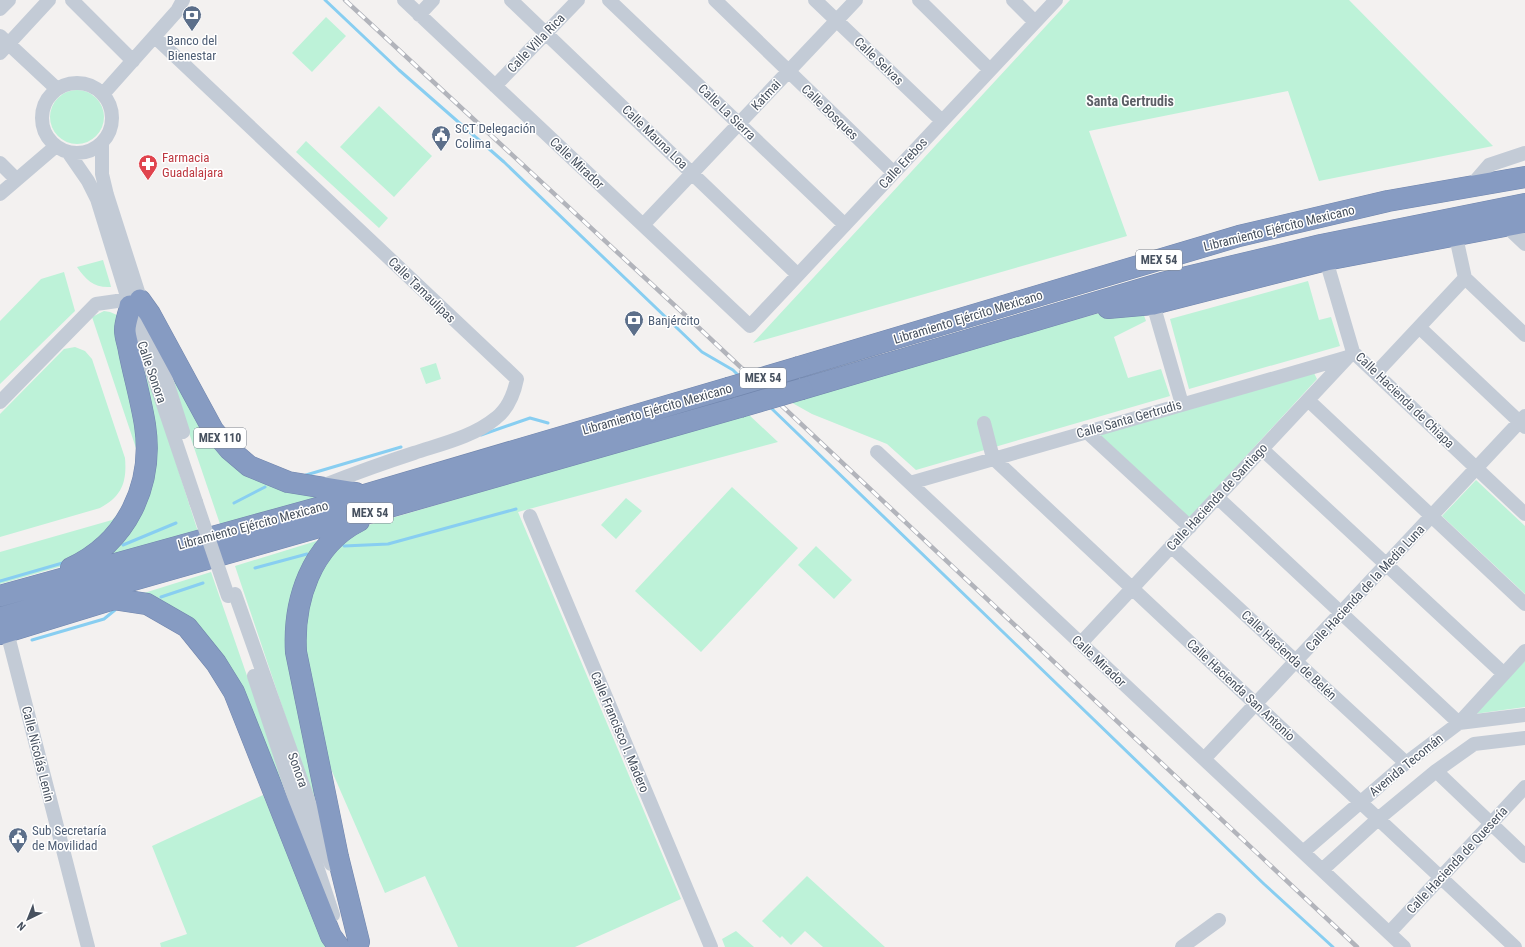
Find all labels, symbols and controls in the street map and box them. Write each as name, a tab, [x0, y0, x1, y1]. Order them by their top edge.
bank icon: Banco del Bienestar	[181, 4, 203, 32]
street label: Calle Villa Rica	[504, 10, 568, 76]
place label: Banco del Bienestar	[167, 33, 217, 63]
street label: Calle Selvas	[851, 34, 907, 88]
street label: Katmai	[748, 77, 784, 113]
street label: Calle La Sierra	[695, 81, 759, 143]
street label: Calle Bosques	[799, 81, 862, 143]
district label: Santa Gertrudis	[1086, 93, 1174, 109]
street label: Calle Mauna Loa	[619, 102, 691, 172]
place label: SCT Delegación Colima	[455, 121, 535, 151]
public building icon: SCT Delegación Colima	[430, 124, 452, 152]
street label: Calle Mirador	[547, 134, 607, 192]
street label: Calle Erebos	[876, 134, 930, 191]
place label: Farmacia Guadalajara	[162, 150, 223, 180]
pharmacy icon: Farmacia Guadalajara	[137, 153, 159, 181]
street label: Libramiento Ejército Mexicano	[1202, 202, 1356, 254]
road number: MEX 54	[1136, 250, 1182, 270]
street label: Calle Tamaulipas	[385, 254, 459, 326]
street label: Libramiento Ejército Mexicano	[892, 287, 1044, 347]
bank icon: Banjército	[623, 309, 645, 337]
place label: Banjército	[648, 313, 700, 328]
street label: Calle Sonora	[134, 339, 170, 405]
street label: Calle Hacienda de Chiapa	[1353, 349, 1457, 451]
road number: MEX 54	[740, 368, 786, 388]
street label: Libramiento Ejército Mexicano	[580, 380, 734, 438]
street label: Calle Santa Gertrudis	[1075, 397, 1183, 441]
road number: MEX 110	[194, 428, 246, 448]
street label: Calle Hacienda de Santiago	[1164, 440, 1270, 554]
street label: Libramiento Ejército Mexicano	[176, 498, 330, 552]
road number: MEX 54	[347, 503, 393, 523]
street label: Calle Hacienda de la Media Luna	[1303, 522, 1427, 654]
street label: Calle Hacienda de Belén	[1239, 607, 1339, 703]
street label: Calle Mirador	[1069, 632, 1129, 690]
street label: Calle Hacienda San Antonio	[1184, 636, 1298, 744]
street label: Calle Francisco I. Madero	[588, 669, 652, 795]
street label: Calle Nicolás Lenin	[19, 705, 57, 803]
street label: Avenida Tecomán	[1366, 731, 1446, 799]
street label: Sonora	[285, 751, 311, 789]
street label: Calle Hacienda de Quesería	[1403, 803, 1511, 917]
place label: Sub Secretaría de Movilidad	[32, 823, 107, 853]
public building icon: Sub Secretaría de Movilidad	[7, 826, 29, 854]
north arrow	[8, 899, 48, 939]
text: N	[14, 919, 28, 933]

